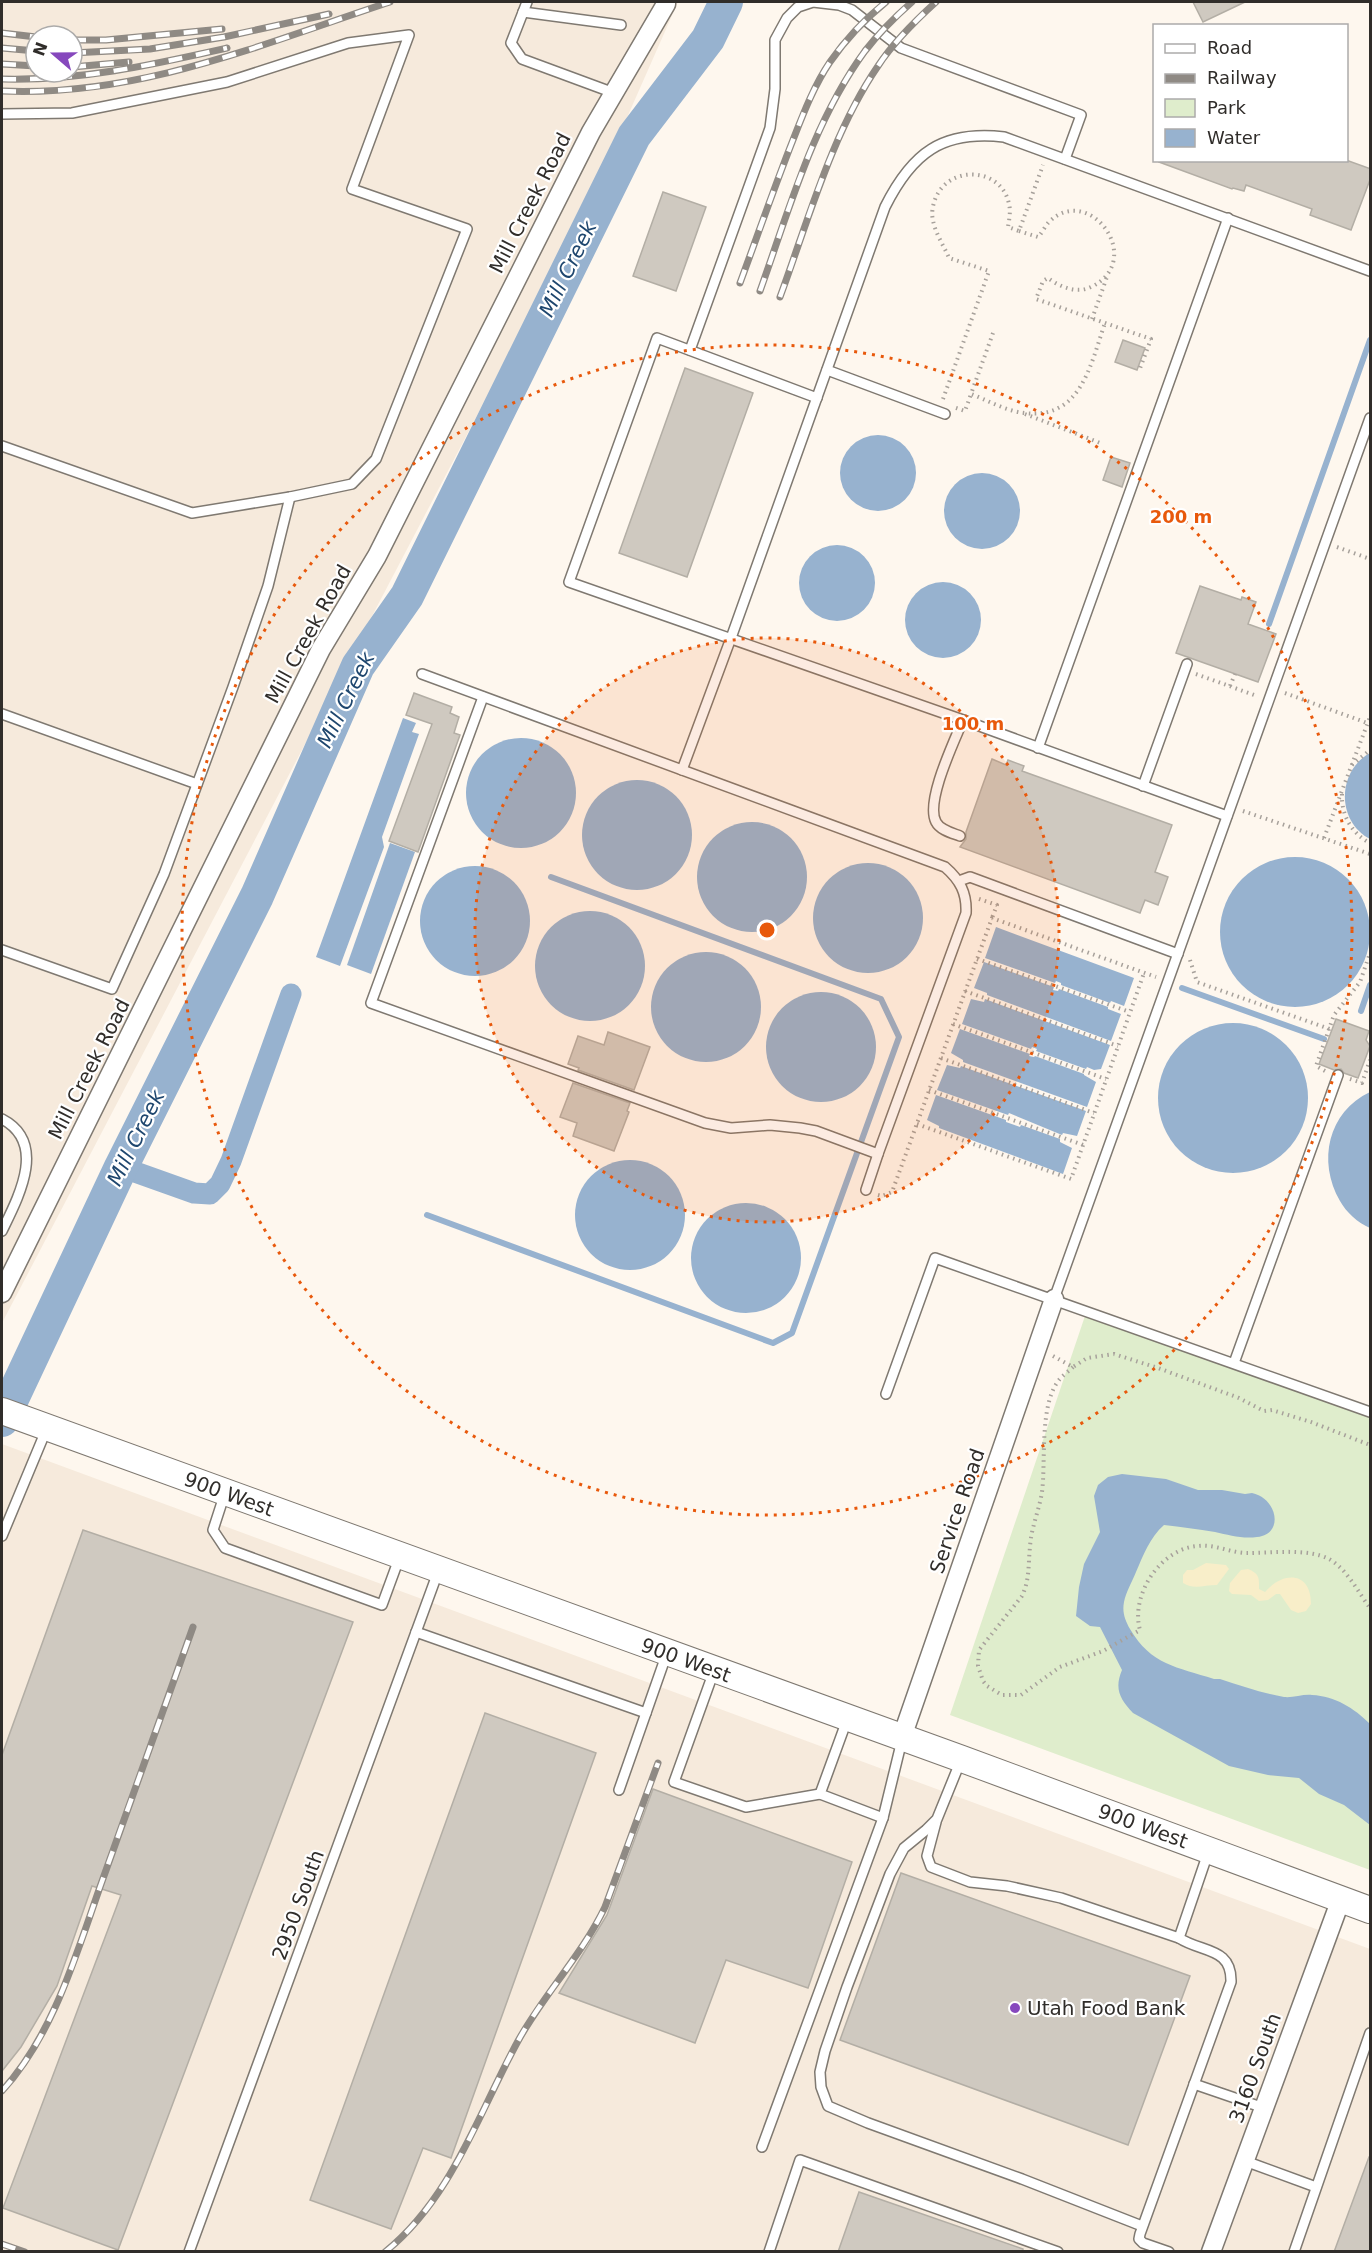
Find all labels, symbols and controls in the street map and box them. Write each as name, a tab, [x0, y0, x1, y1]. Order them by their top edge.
north arrow	[24, 24, 84, 84]
legend	[1153, 24, 1348, 162]
text: Road	[1207, 37, 1252, 58]
text: N	[29, 39, 52, 59]
text: Railway	[1207, 67, 1277, 88]
text: Park	[1207, 97, 1246, 118]
text: Water	[1207, 127, 1261, 148]
street label: Mill Creek Road	[484, 129, 576, 277]
water label: Mill Creek	[534, 217, 602, 321]
text: 200 m	[1150, 506, 1212, 527]
street label: Mill Creek Road	[260, 561, 356, 707]
water label: Mill Creek	[312, 648, 380, 752]
text: 100 m	[942, 713, 1004, 734]
centre of rings	[757, 920, 777, 940]
street label: Mill Creek Road	[43, 995, 135, 1143]
water label: Mill Creek	[102, 1086, 170, 1190]
street label: Service Road	[924, 1445, 990, 1577]
street label: 900 West	[181, 1467, 277, 1521]
street label: 900 West	[638, 1633, 734, 1687]
street label: 900 West	[1095, 1799, 1191, 1853]
street label: 2950 South	[267, 1847, 329, 1963]
place label: Utah Food Bank	[1027, 1996, 1186, 2020]
marker: Utah Food Bank	[1008, 2001, 1022, 2015]
street label: 3160 South	[1224, 2010, 1286, 2126]

